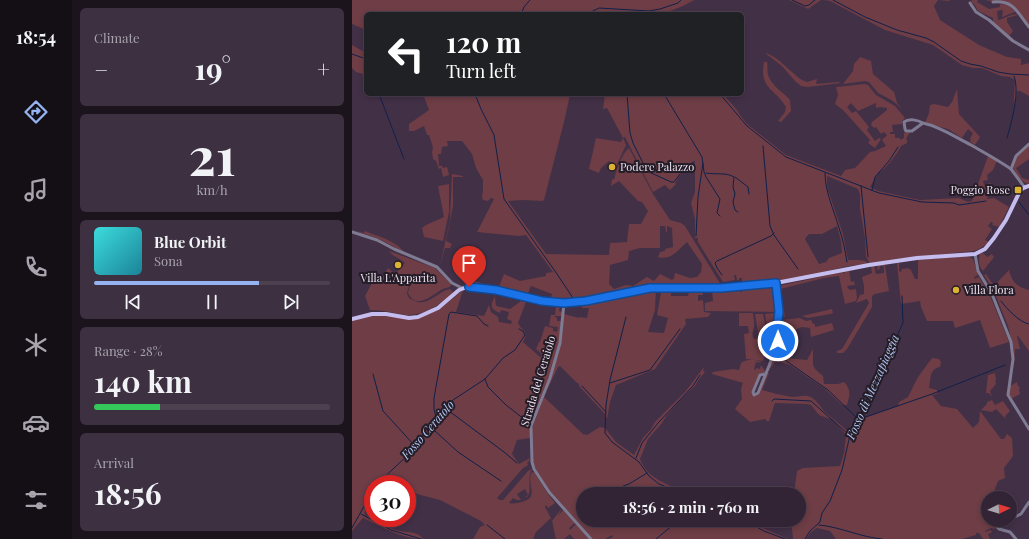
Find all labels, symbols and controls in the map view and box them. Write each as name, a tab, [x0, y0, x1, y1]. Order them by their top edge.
text: 120 m	[446, 23, 521, 60]
text: 18:54	[16, 25, 56, 49]
icon: left	[380, 28, 432, 80]
text: Climate	[94, 29, 140, 46]
text: 19°	[195, 48, 231, 88]
text: −	[94, 54, 108, 84]
text: +	[317, 54, 330, 84]
text: Turn left	[446, 59, 516, 83]
icon: directions	[22, 98, 50, 126]
text: 21	[188, 120, 236, 189]
place label: Podere Palazzo	[620, 159, 694, 174]
marker: Podere Palazzo	[607, 162, 617, 172]
icon: music	[22, 176, 50, 204]
text: km/h	[196, 181, 228, 198]
place label: Poggio Rose	[950, 182, 1010, 197]
marker: Poggio Rose	[1013, 185, 1023, 195]
text: Blue Orbit	[154, 232, 226, 252]
pin	[452, 246, 486, 287]
text: Sona	[154, 252, 182, 269]
icon: arrive	[458, 252, 480, 274]
icon: phone	[22, 253, 50, 281]
marker: Villa L'Apparita	[393, 260, 403, 270]
place label: Villa L'Apparita	[360, 270, 436, 285]
place label: Villa Flora	[963, 282, 1014, 297]
marker: Villa Flora	[951, 285, 961, 295]
icon: previous	[122, 291, 144, 313]
icon: pause	[201, 291, 223, 313]
icon: next	[280, 291, 302, 313]
position arrow	[757, 320, 799, 362]
icon: climate	[22, 331, 50, 359]
water label: Fosso di Mezzapiaggia	[841, 332, 902, 442]
street label: Strada del Ceraiolo	[517, 334, 558, 428]
text: Range · 28%	[94, 342, 162, 359]
text: 140 km	[94, 361, 192, 401]
water label: Fosso Ceraiolo	[397, 396, 457, 463]
icon: car	[22, 409, 50, 437]
text: Arrival	[94, 454, 134, 471]
text: 18:56	[94, 473, 162, 513]
speed limit sign: 30	[364, 475, 416, 527]
icon: filters	[22, 486, 50, 514]
north arrow	[981, 491, 1017, 527]
map controls	[981, 491, 1017, 527]
text: 18:56 · 2 min · 760 m	[623, 497, 759, 517]

